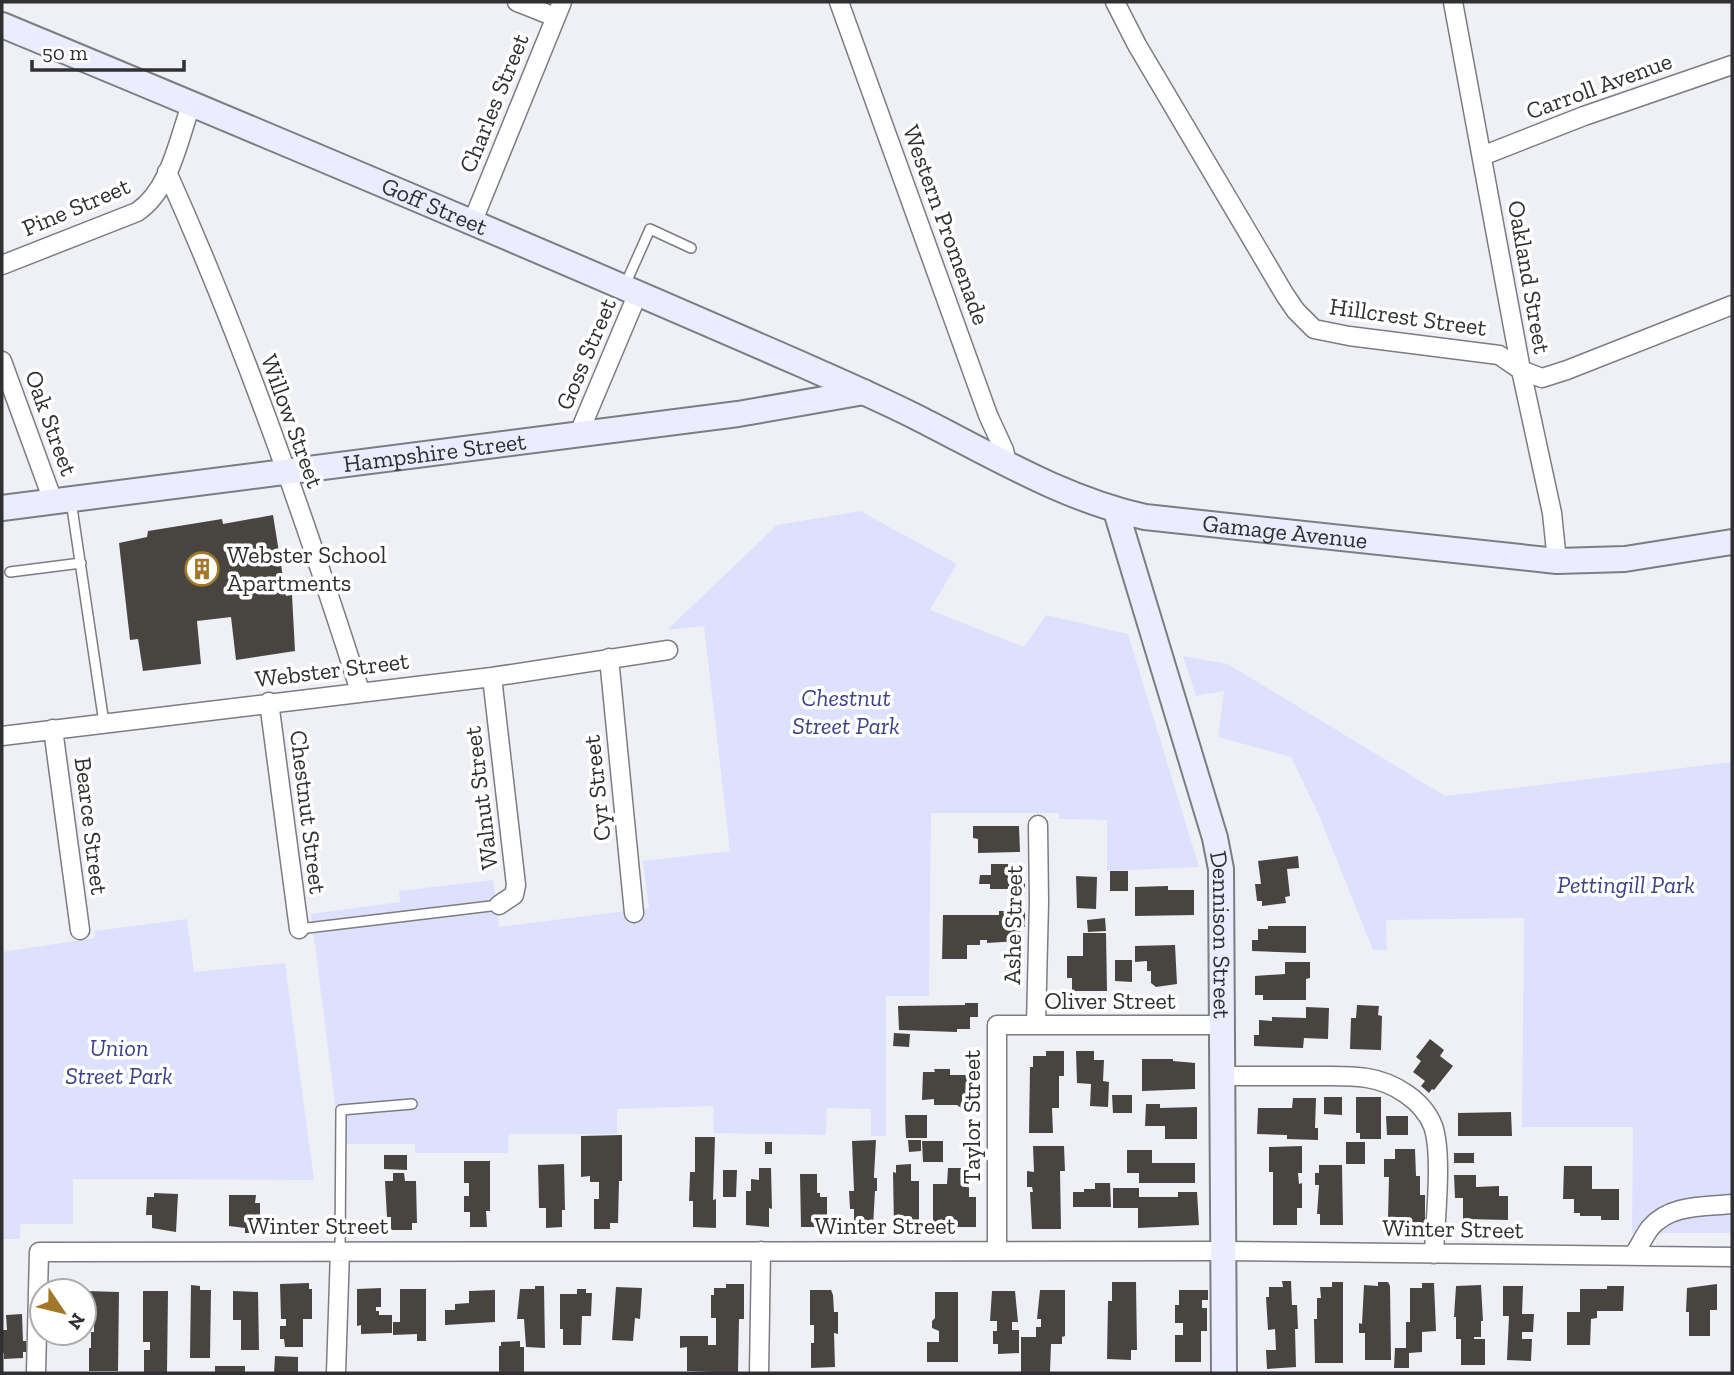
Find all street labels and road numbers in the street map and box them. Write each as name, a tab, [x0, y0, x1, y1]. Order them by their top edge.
street label: Charles Street	[453, 29, 535, 177]
street label: Carroll Avenue	[1522, 46, 1676, 125]
street label: Western Promenade	[897, 121, 996, 329]
street label: Pine Street	[18, 171, 134, 242]
street label: Goff Street	[377, 171, 492, 241]
street label: Oakland Street	[1502, 198, 1557, 356]
street label: Hillcrest Street	[1328, 291, 1488, 342]
street label: Goss Street	[549, 293, 622, 414]
street label: Willow Street	[255, 350, 330, 492]
street label: Oak Street	[19, 366, 84, 480]
street label: Hampshire Street	[341, 426, 528, 478]
street label: Gamage Avenue	[1201, 508, 1369, 555]
street label: Webster Street	[253, 646, 410, 693]
street label: Walnut Street	[457, 725, 504, 871]
street label: Chestnut Street	[284, 729, 333, 895]
street label: Cyr Street	[577, 734, 616, 842]
street label: Bearce Street	[69, 755, 114, 897]
street label: Dennison Street	[1204, 848, 1237, 1019]
street label: Ashe Street	[997, 865, 1028, 985]
street label: Oliver Street	[1044, 986, 1176, 1015]
street label: Taylor Street	[957, 1050, 986, 1184]
street label: Winter Street	[247, 1211, 389, 1240]
street label: Winter Street	[814, 1211, 956, 1240]
street label: Winter Street	[1382, 1213, 1524, 1244]

